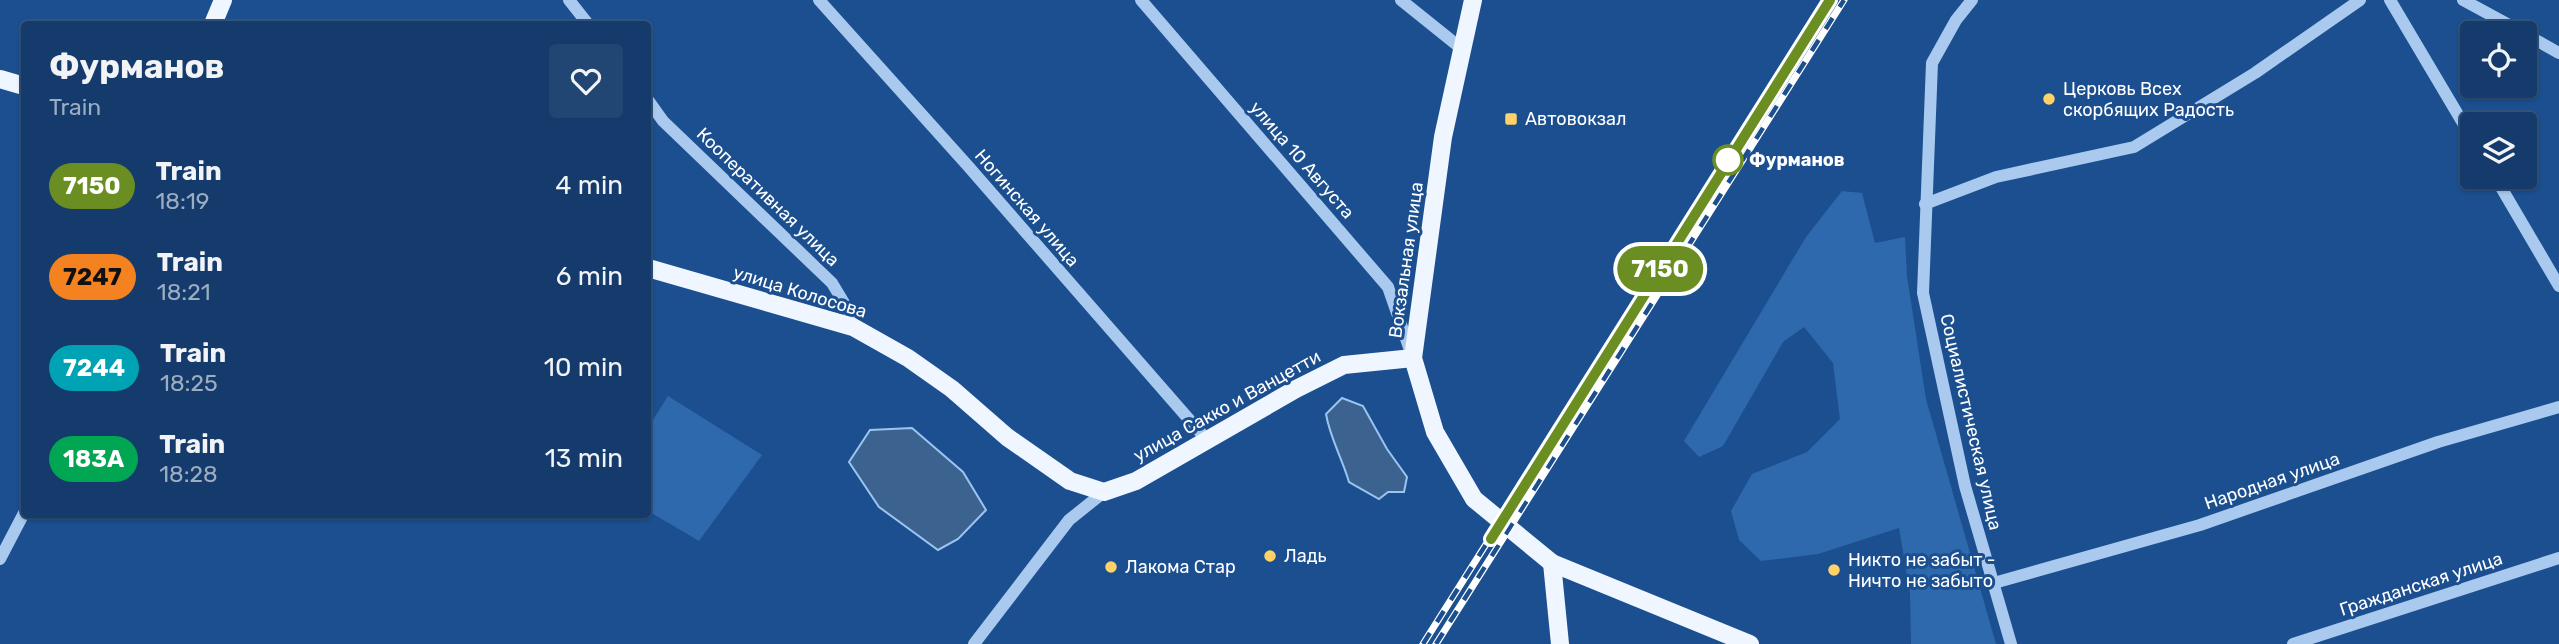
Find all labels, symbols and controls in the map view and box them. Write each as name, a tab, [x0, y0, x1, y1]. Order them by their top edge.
map controls	[2460, 21, 2537, 189]
button: locate	[2460, 21, 2537, 98]
button: heart	[549, 44, 623, 118]
text: Фурманов	[49, 47, 225, 86]
place label: Церковь Всех скорбящих Радость	[2063, 78, 2234, 121]
marker: Церковь Всех скорбящих Радость	[2041, 91, 2057, 107]
text: Train	[49, 93, 101, 121]
street label: улица 10 Августа	[1245, 97, 1359, 223]
place label: Автовокзал	[1525, 108, 1626, 130]
marker: Автовокзал	[1503, 111, 1519, 127]
button: layers	[2460, 112, 2537, 189]
street label: Кооперативная улица	[692, 123, 844, 271]
street label: Ногинская улица	[970, 145, 1084, 271]
marker: Фурманов	[1713, 145, 1743, 175]
place label: Фурманов	[1749, 149, 1845, 171]
text: Train	[156, 156, 222, 187]
text: 4 min	[555, 170, 623, 201]
text: 7150	[63, 172, 121, 200]
street label: Вокзальная улица	[1384, 180, 1428, 340]
text: 18:19	[156, 187, 209, 215]
line badge: 7150	[1611, 246, 1709, 292]
text: Train	[157, 247, 223, 278]
text: 7150	[1631, 255, 1689, 283]
text: 6 min	[556, 261, 623, 292]
street label: улица Колосова	[731, 261, 869, 323]
text: 7247	[63, 263, 122, 291]
text: 18:21	[157, 278, 211, 306]
street label: Социалистическая улица	[1935, 312, 2007, 532]
text: Train	[160, 338, 226, 369]
street label: улица Сакко и Ванцетти	[1130, 345, 1324, 467]
text: 10 min	[544, 352, 623, 383]
text: 7244	[63, 354, 125, 382]
text: 18:25	[160, 369, 218, 397]
text: Train	[159, 429, 225, 460]
text: 13 min	[545, 443, 623, 474]
text: 183А	[63, 445, 124, 473]
street label: Народная улица	[2202, 448, 2342, 514]
text: 18:28	[159, 460, 218, 488]
place label: Ладь	[1284, 545, 1326, 567]
street label: Гражданская улица	[2337, 547, 2505, 621]
marker: Ладь	[1262, 548, 1278, 564]
place label: Никто не забыт - Ничто не забыто	[1848, 549, 1996, 592]
place label: Лакома Стар	[1125, 556, 1236, 578]
marker: Лакома Стар	[1103, 559, 1119, 575]
marker: Никто не забыт - Ничто не забыто	[1826, 562, 1842, 578]

